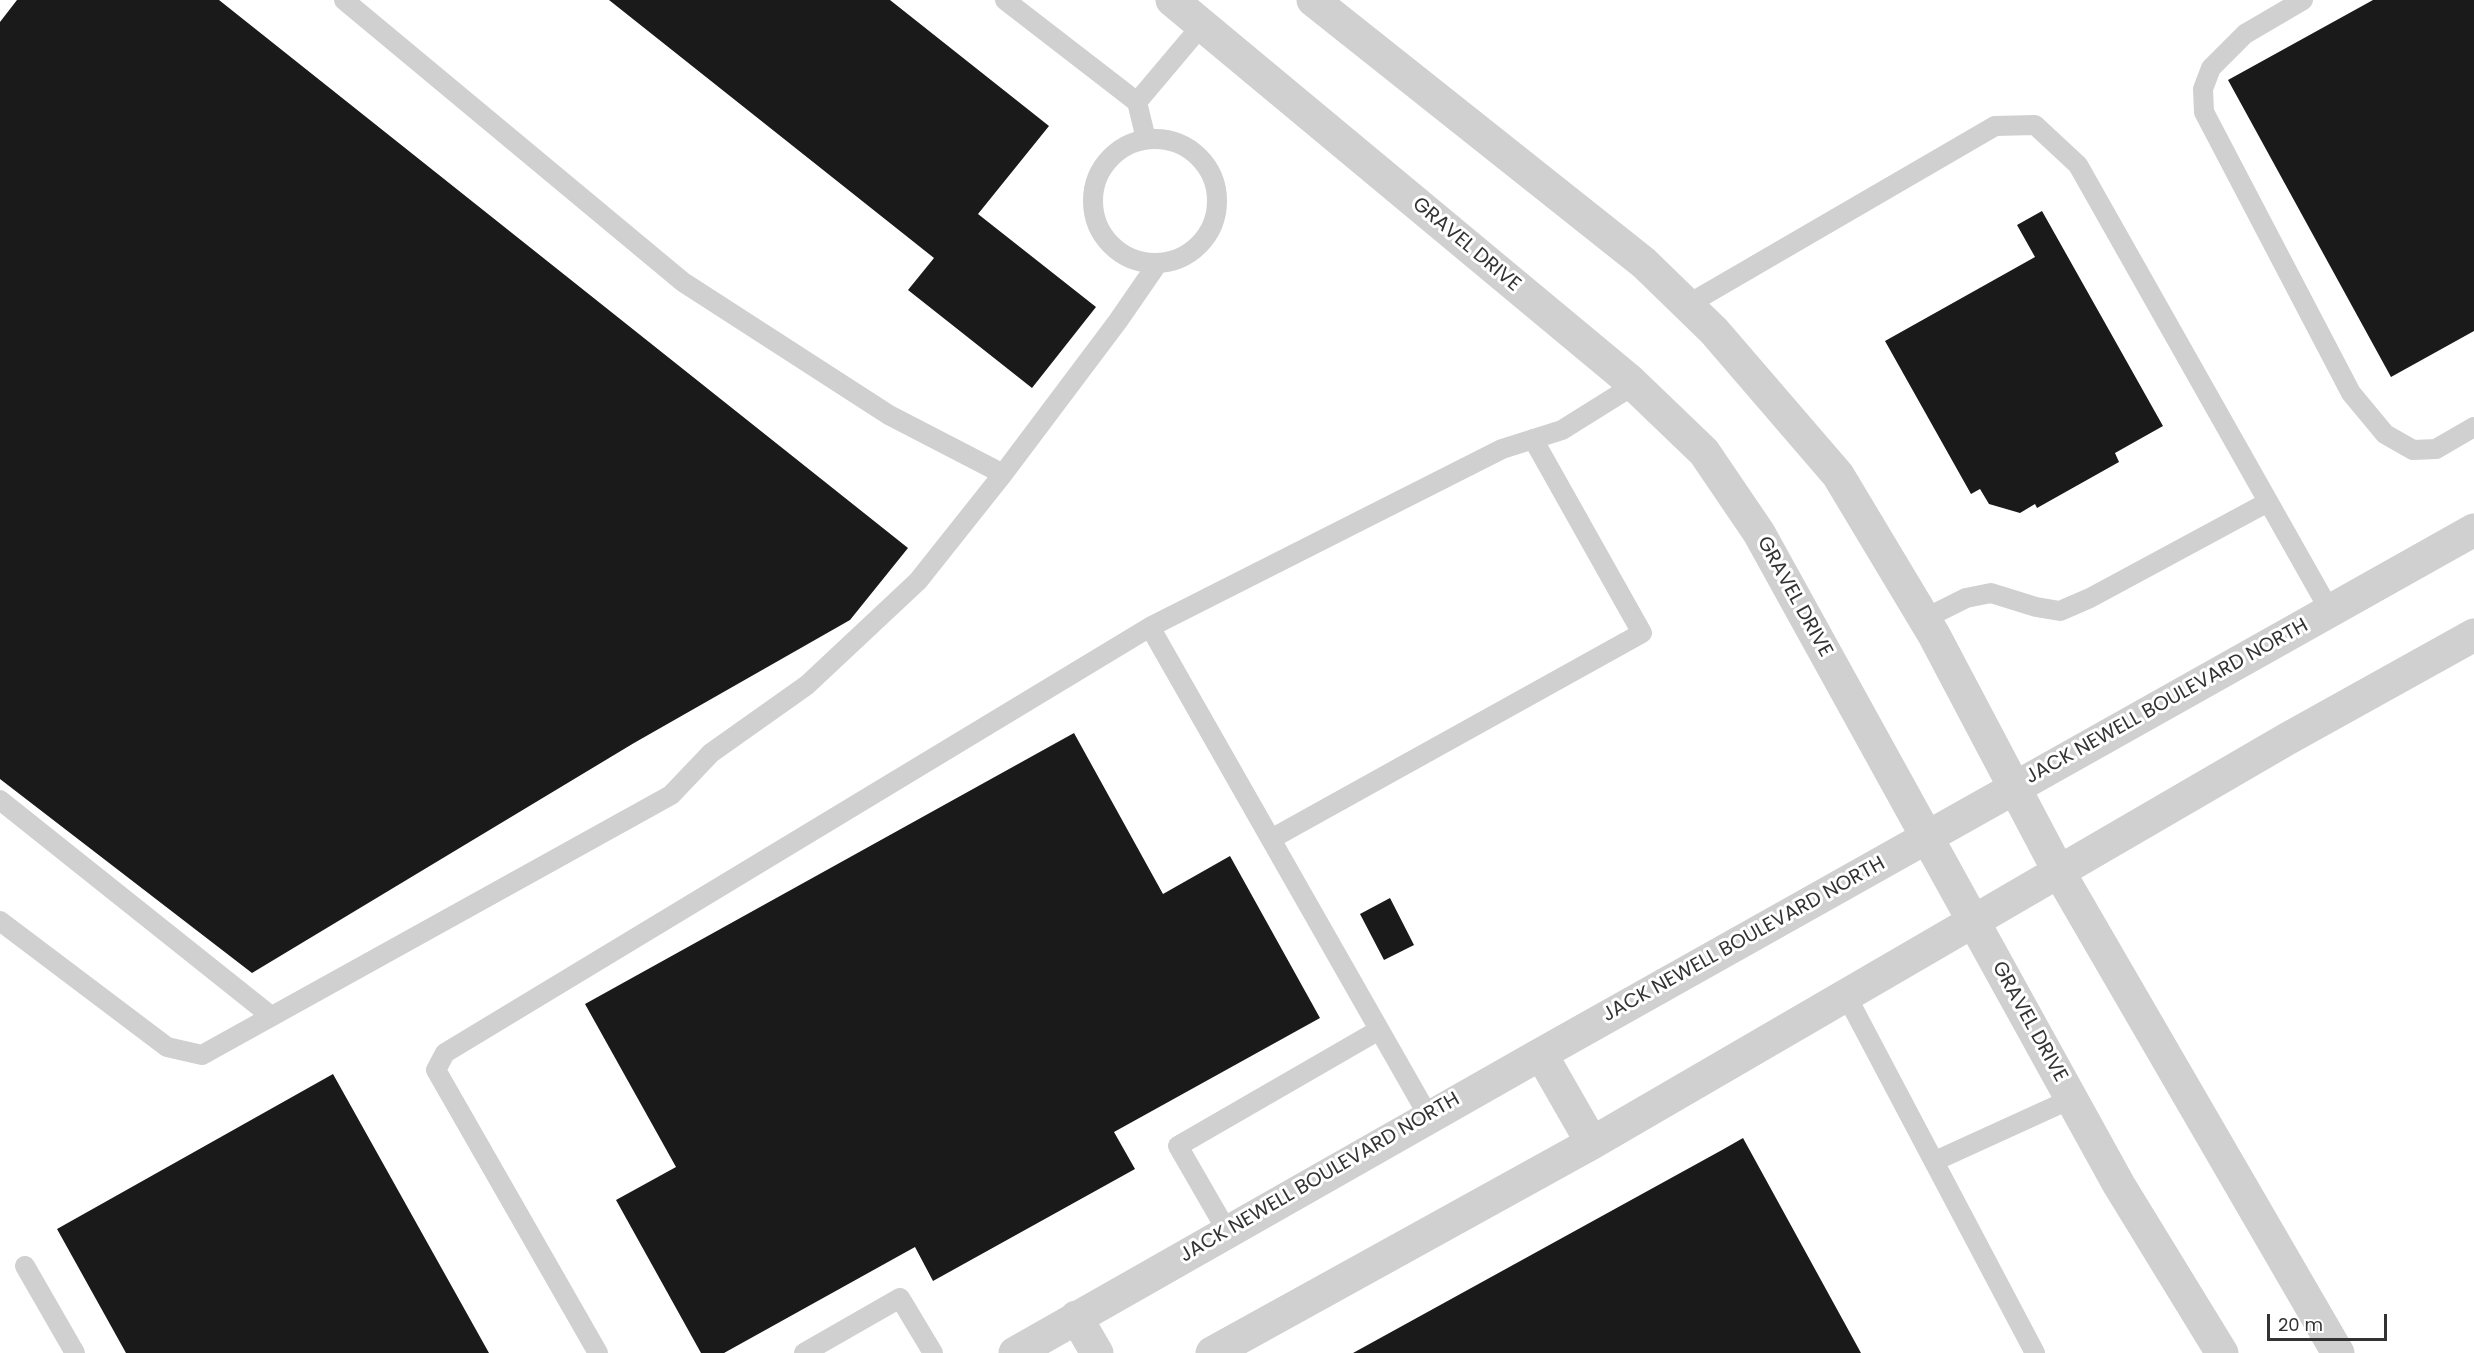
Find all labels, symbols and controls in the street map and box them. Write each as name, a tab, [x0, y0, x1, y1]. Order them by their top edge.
street label: GRAVEL DRIVE	[1407, 193, 1525, 297]
street label: GRAVEL DRIVE	[1751, 533, 1837, 661]
street label: JACK NEWELL BOULEVARD NORTH	[2022, 614, 2312, 790]
street label: JACK NEWELL BOULEVARD NORTH	[1599, 852, 1889, 1028]
street label: GRAVEL DRIVE	[1986, 958, 2072, 1086]
street label: JACK NEWELL BOULEVARD NORTH	[1176, 1088, 1464, 1268]
scale bar	[2270, 1302, 2390, 1340]
text: 20 m	[2278, 1312, 2323, 1337]

